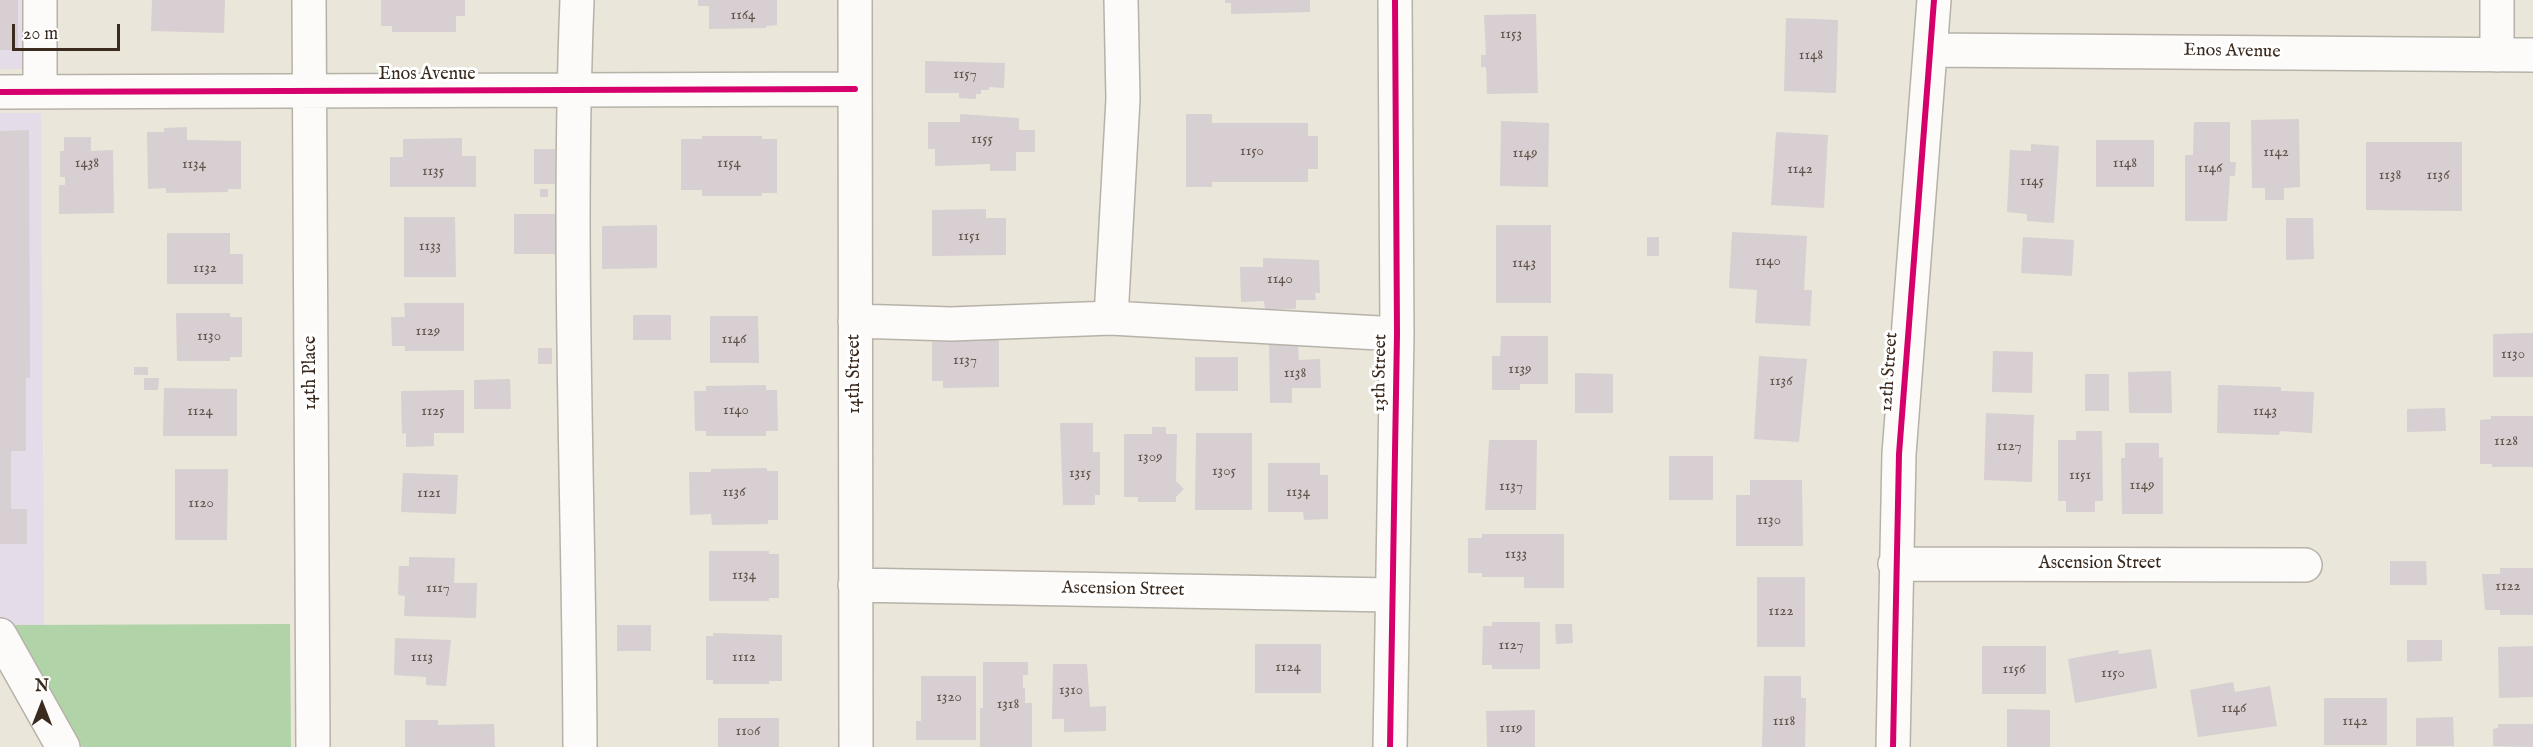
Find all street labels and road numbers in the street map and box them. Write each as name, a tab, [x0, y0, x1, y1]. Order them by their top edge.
street label: Enos Avenue	[2183, 40, 2281, 64]
street label: Enos Avenue	[378, 64, 476, 86]
street label: 12th Street	[1876, 332, 1904, 412]
street label: 14th Street	[844, 334, 866, 414]
street label: 13th Street	[1370, 334, 1392, 412]
street label: 14th Place	[300, 336, 322, 410]
street label: Ascension Street	[2039, 553, 2161, 575]
street label: Ascension Street	[1061, 578, 1185, 602]

